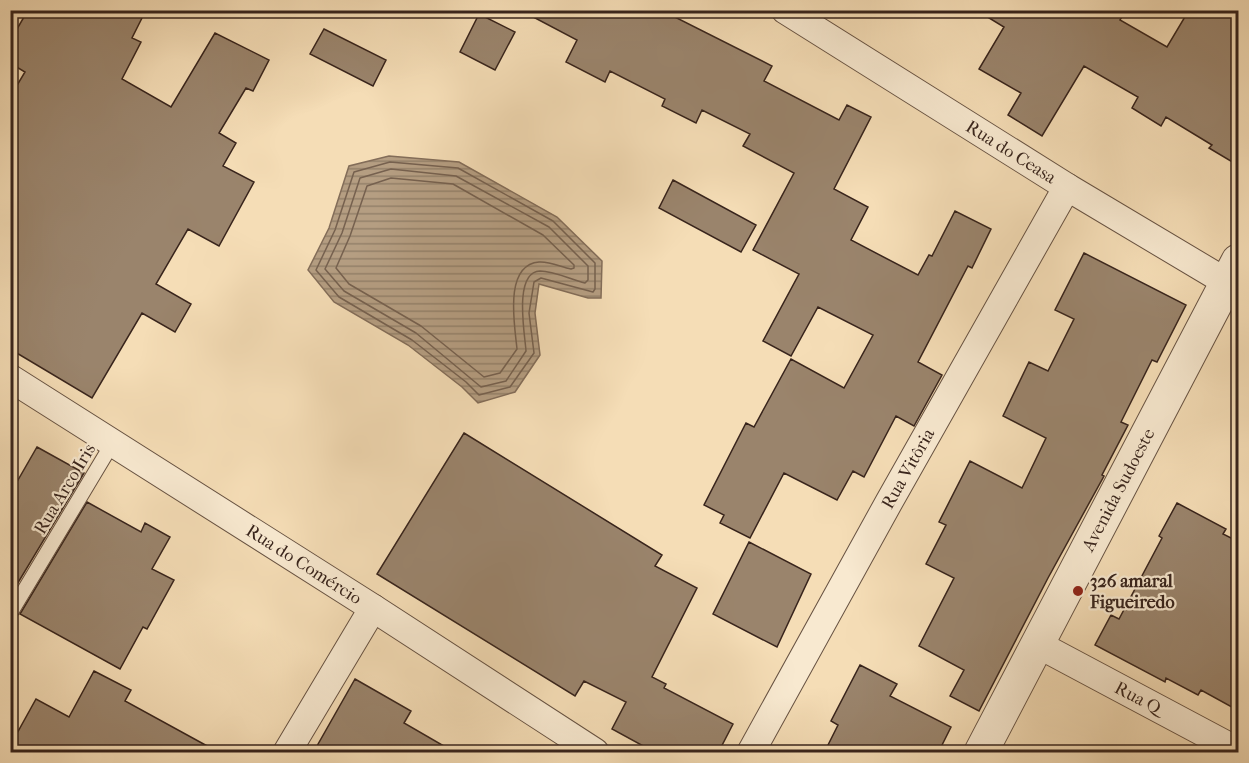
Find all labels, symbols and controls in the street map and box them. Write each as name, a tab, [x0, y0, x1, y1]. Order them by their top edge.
street label: Rua do Ceasa	[962, 116, 1061, 188]
street label: Rua Vitôria	[877, 424, 939, 512]
street label: Avenida Sudoeste	[1077, 425, 1159, 556]
street label: Rua Arco Iris	[30, 440, 100, 538]
street label: Rua do Comércio	[242, 520, 366, 609]
place label: 326 amaral Figueiredo	[1089, 571, 1175, 613]
marker: 326 amaral Figueiredo	[1071, 584, 1085, 598]
street label: Rua Q	[1111, 677, 1170, 721]

